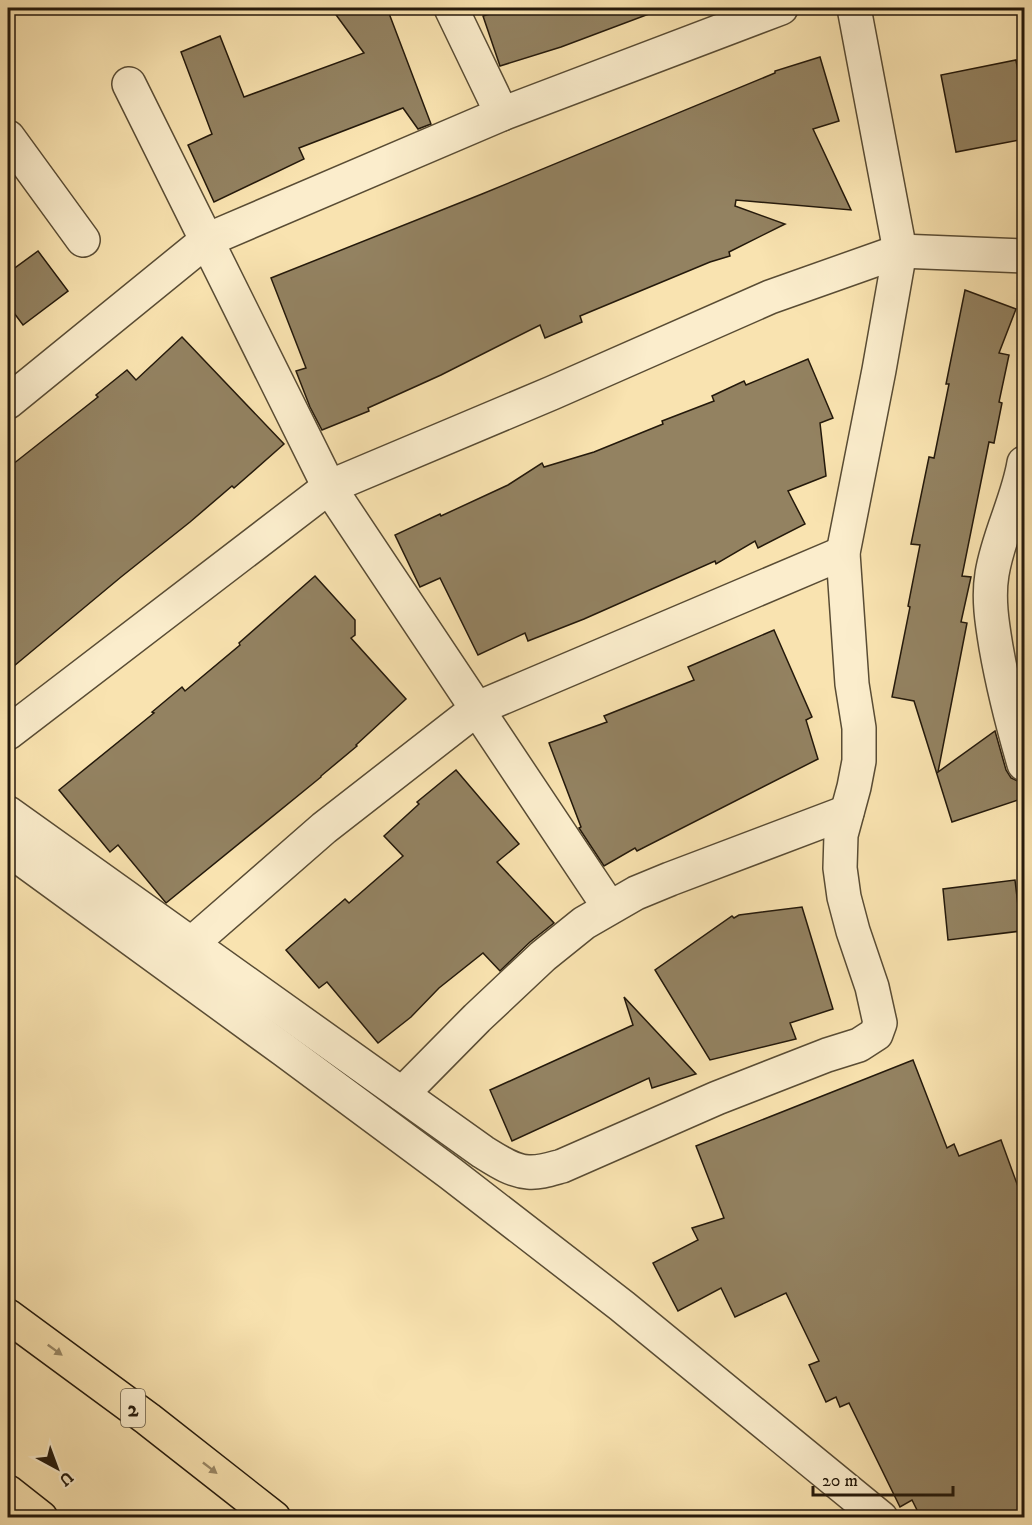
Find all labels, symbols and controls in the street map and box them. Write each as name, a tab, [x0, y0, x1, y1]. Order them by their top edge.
one-way arrow	[47, 1344, 62, 1356]
road number: 2	[121, 1389, 145, 1427]
north arrow	[27, 1438, 87, 1498]
scale bar	[813, 1459, 952, 1497]
one-way arrow	[202, 1462, 218, 1474]
text: U	[54, 1467, 77, 1491]
text: 20 m	[822, 1470, 858, 1492]

